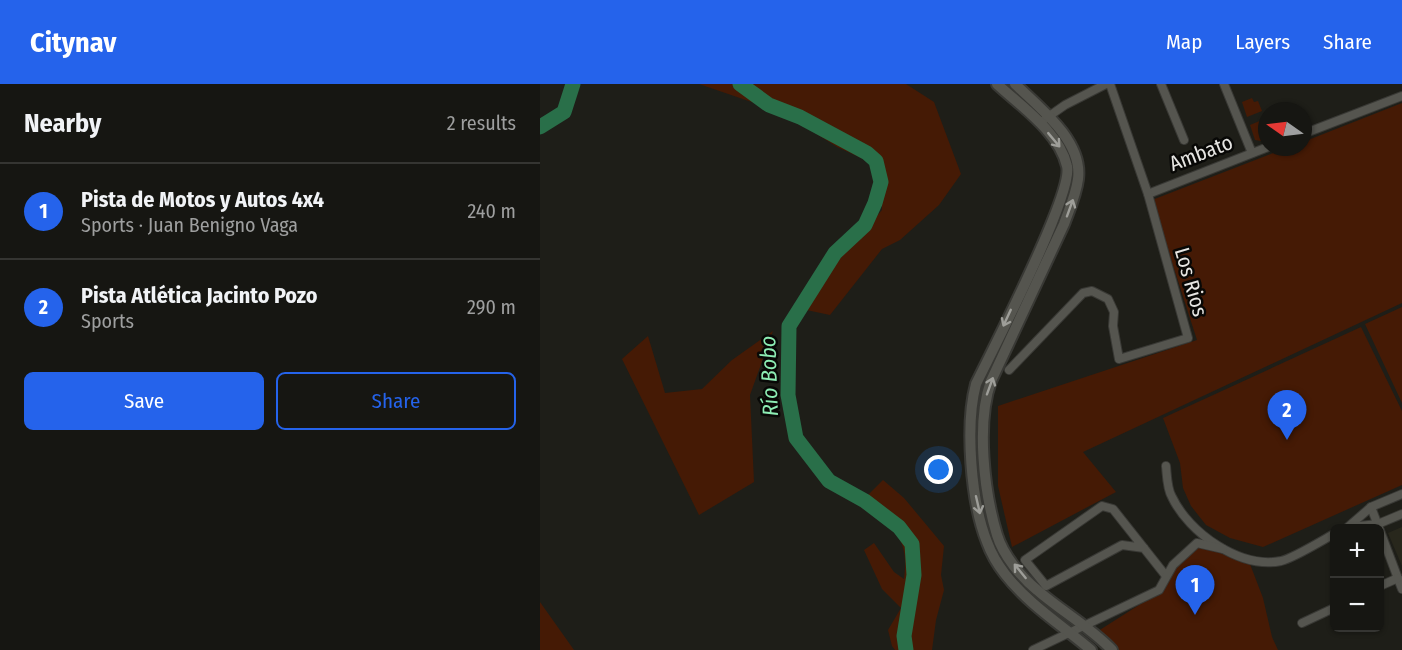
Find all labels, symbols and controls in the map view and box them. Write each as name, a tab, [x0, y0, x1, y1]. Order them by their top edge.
text: Citynav	[30, 26, 116, 59]
text: Map	[1166, 29, 1202, 55]
text: Layers	[1235, 29, 1290, 55]
text: Share	[1323, 29, 1372, 55]
north arrow	[1258, 102, 1312, 156]
text: Nearby	[24, 108, 101, 139]
text: 2 results	[447, 111, 516, 135]
street label: Ambato	[1165, 129, 1237, 177]
one-way arrow	[1047, 132, 1060, 148]
text: Pista de Motos y Autos 4x4	[81, 186, 324, 213]
text: 1	[39, 199, 48, 223]
text: 240 m	[467, 199, 516, 223]
one-way arrow	[1065, 199, 1076, 218]
text: Sports · Juan Benigno Vaga	[81, 213, 298, 237]
street label: Los Rios	[1169, 245, 1213, 320]
text: Pista Atlética Jacinto Pozo	[81, 282, 318, 309]
text: 2	[39, 295, 48, 319]
text: 290 m	[467, 295, 516, 319]
text: Sports	[81, 309, 134, 333]
one-way arrow	[1001, 309, 1013, 327]
water label: Río Bobo	[754, 335, 784, 417]
button: Save	[24, 372, 264, 430]
button: Share	[276, 372, 516, 430]
one-way arrow	[985, 377, 996, 395]
pin: 2	[1268, 390, 1306, 440]
your location	[924, 455, 953, 484]
one-way arrow	[973, 495, 984, 514]
map controls	[1330, 524, 1384, 632]
button: +	[1330, 524, 1384, 578]
one-way arrow	[1014, 563, 1027, 579]
pin: 1	[1176, 566, 1214, 615]
button: −	[1330, 578, 1384, 632]

